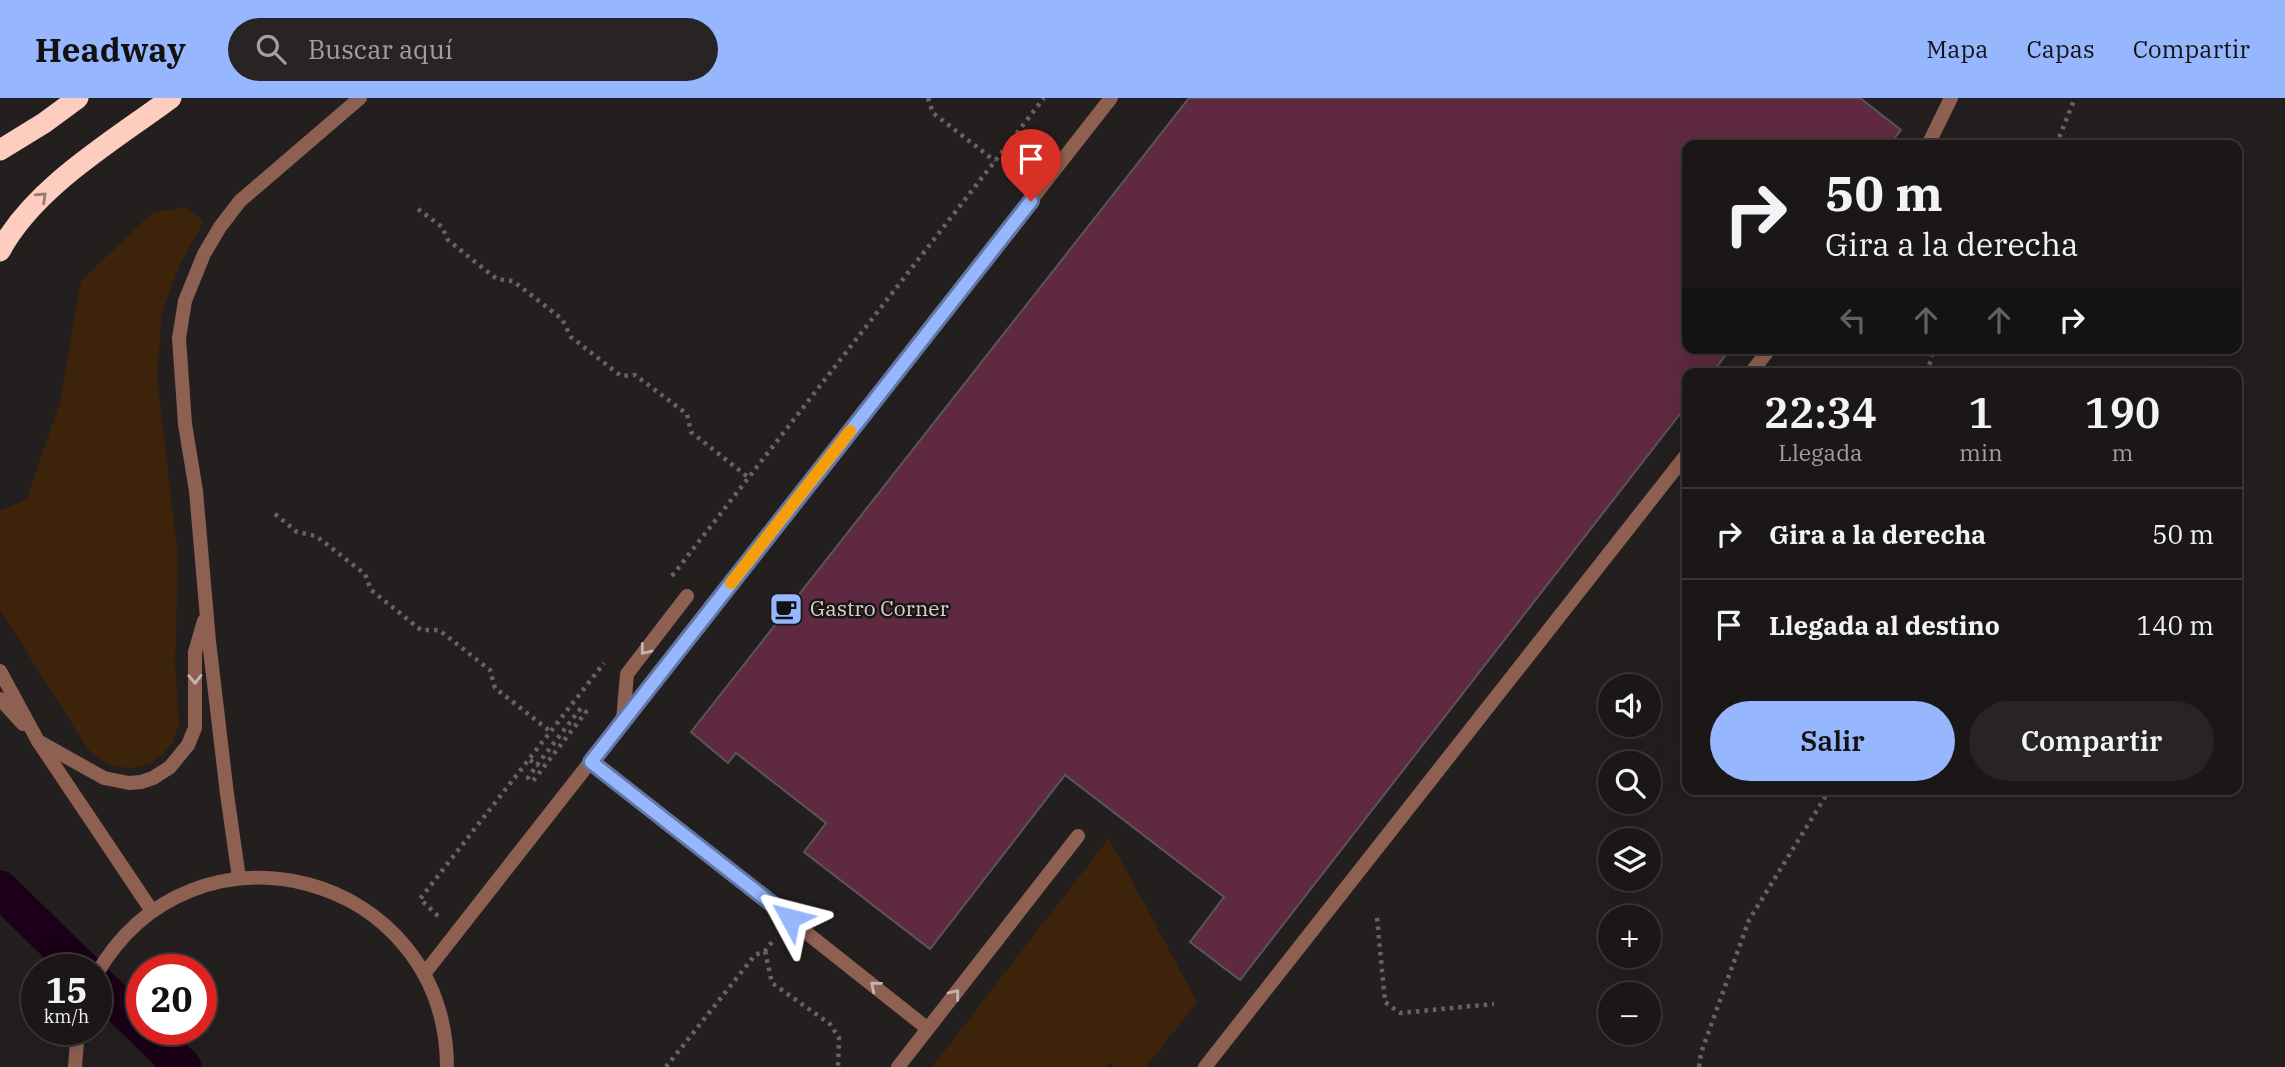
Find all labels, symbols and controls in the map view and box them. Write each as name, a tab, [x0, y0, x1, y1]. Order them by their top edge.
search box	[228, 18, 718, 81]
text: Headway	[35, 28, 186, 71]
icon: search	[252, 30, 290, 68]
text: Buscar aquí	[308, 32, 453, 66]
text: Mapa	[1926, 33, 1988, 65]
text: Capas	[2026, 33, 2095, 65]
text: Compartir	[2133, 33, 2250, 65]
pin	[1001, 129, 1061, 201]
icon: arrive	[1012, 140, 1050, 178]
text: 50 m	[1825, 161, 1943, 224]
icon: right	[1710, 168, 1801, 259]
one-way arrow	[34, 193, 47, 205]
text: Gira a la derecha	[1825, 223, 2079, 265]
icon: left	[1834, 301, 1872, 339]
icon: ahead	[1907, 301, 1945, 339]
icon: ahead	[1980, 301, 2018, 339]
icon: right	[2053, 301, 2091, 339]
text: 22:34	[1764, 385, 1877, 440]
text: 1	[1968, 385, 1993, 440]
text: 190	[2085, 385, 2160, 440]
text: Llegada	[1778, 437, 1863, 467]
text: min	[1959, 437, 2003, 467]
text: m	[2111, 437, 2133, 467]
icon: right	[1710, 515, 1748, 553]
text: Gira a la derecha	[1769, 517, 1986, 551]
text: 50 m	[2152, 517, 2214, 551]
cafe icon: Gastro Corner	[767, 590, 805, 628]
place label: Gastro Corner	[810, 594, 950, 622]
icon: arrive	[1710, 606, 1748, 644]
text: Llegada al destino	[1769, 608, 2000, 642]
text: 140 m	[2136, 608, 2214, 642]
one-way arrow	[641, 642, 654, 654]
one-way arrow	[187, 674, 203, 685]
map controls	[1598, 674, 1661, 1045]
button: sound	[1598, 674, 1661, 737]
button: Salir	[1710, 701, 1955, 781]
button: Compartir	[1969, 701, 2214, 781]
button: search	[1598, 751, 1661, 814]
button: layers	[1598, 828, 1661, 891]
position arrow	[753, 881, 827, 955]
button: +	[1598, 905, 1661, 968]
speed limit sign: 20	[126, 954, 217, 1045]
text: 15	[45, 967, 88, 1013]
one-way arrow	[870, 982, 883, 994]
button: −	[1598, 982, 1661, 1045]
one-way arrow	[947, 989, 960, 1001]
text: km/h	[44, 1005, 89, 1028]

